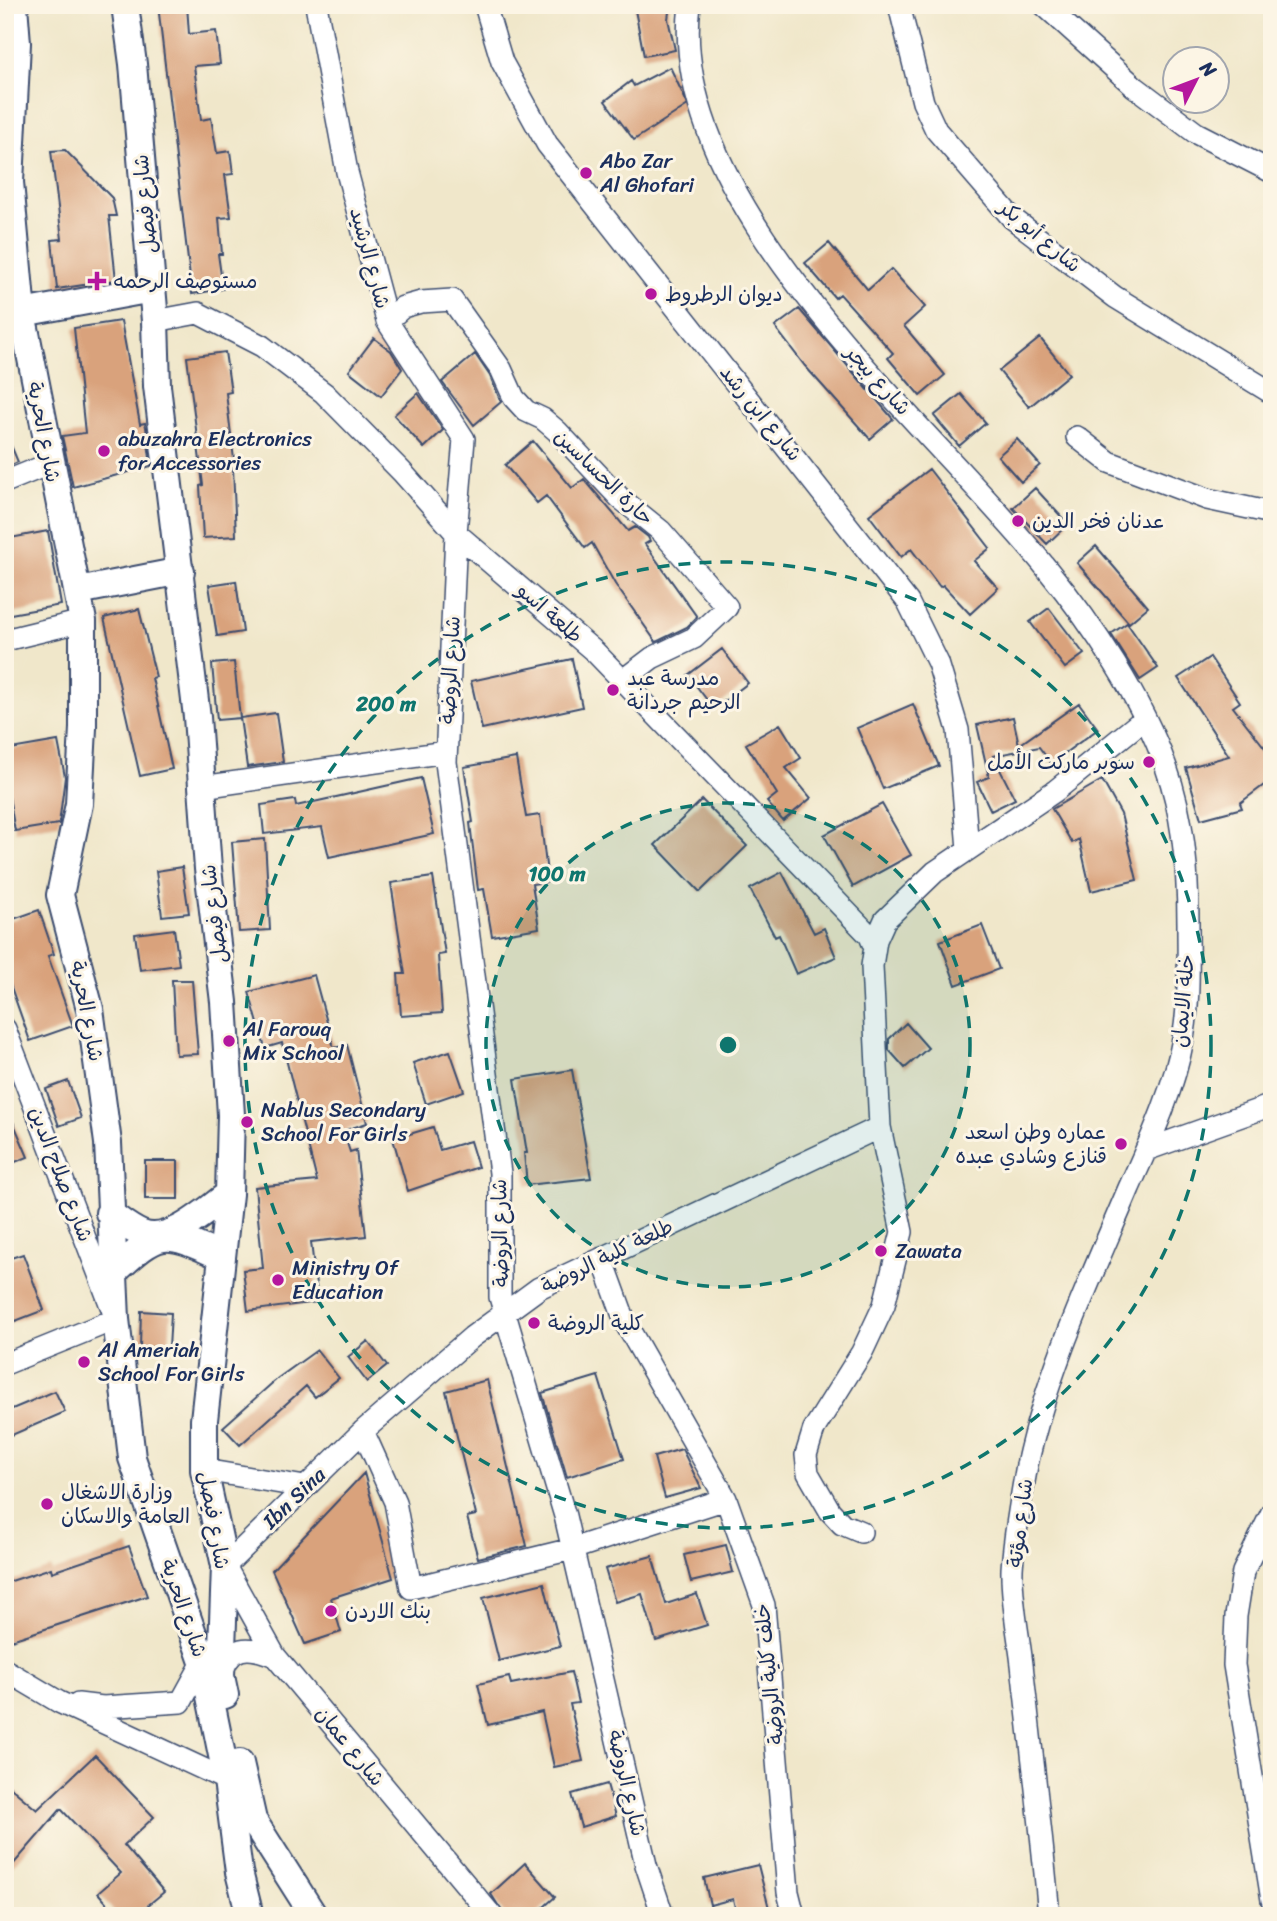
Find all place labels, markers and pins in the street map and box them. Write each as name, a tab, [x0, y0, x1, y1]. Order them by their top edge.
place label: Abo Zar Al Ghofari	[599, 142, 695, 204]
marker: Abo Zar Al Ghofari	[578, 165, 594, 181]
place label: مستوصف الرحمه	[113, 262, 258, 300]
marker: مستوصف الرحمه	[87, 271, 107, 291]
place label: ديوان الرطروط	[665, 275, 783, 313]
marker: ديوان الرطروط	[643, 286, 659, 302]
place label: abuzahra Electronics for Accessories	[118, 420, 312, 482]
marker: abuzahra Electronics for Accessories	[96, 443, 112, 459]
place label: عدنان فخر الدين	[1032, 502, 1165, 540]
marker: عدنان فخر الدين	[1010, 513, 1026, 529]
place label: مدرسة عبد الرحيم جردانة	[627, 659, 741, 721]
marker: مدرسة عبد الرحيم جردانة	[605, 682, 621, 698]
place label: سوبر ماركت الأمل	[987, 743, 1135, 781]
marker: سوبر ماركت الأمل	[1141, 754, 1157, 770]
place label: Al Farouq Mix School	[242, 1010, 345, 1072]
marker: Al Farouq Mix School	[221, 1033, 237, 1049]
centre of rings	[716, 1033, 740, 1057]
place label: Nablus Secondary School For Girls	[261, 1091, 426, 1153]
place label: عماره وطن اسعد قنازع وشادي عبده	[955, 1113, 1107, 1175]
marker: Nablus Secondary School For Girls	[239, 1114, 255, 1130]
marker: عماره وطن اسعد قنازع وشادي عبده	[1113, 1136, 1129, 1152]
place label: Zawata	[895, 1232, 962, 1270]
marker: Zawata	[873, 1243, 889, 1259]
place label: Ministry Of Education	[292, 1249, 400, 1311]
marker: Ministry Of Education	[270, 1272, 286, 1288]
place label: كلية الروضة	[548, 1304, 644, 1342]
marker: كلية الروضة	[526, 1315, 542, 1331]
place label: Al Ameriah School For Girls	[97, 1331, 245, 1393]
marker: Al Ameriah School For Girls	[76, 1354, 92, 1370]
place label: وزارة الاشغال العامة والاسكان	[61, 1473, 190, 1535]
marker: وزارة الاشغال العامة والاسكان	[39, 1496, 55, 1512]
place label: بنك الاردن	[345, 1592, 431, 1630]
marker: بنك الاردن	[323, 1603, 339, 1619]

